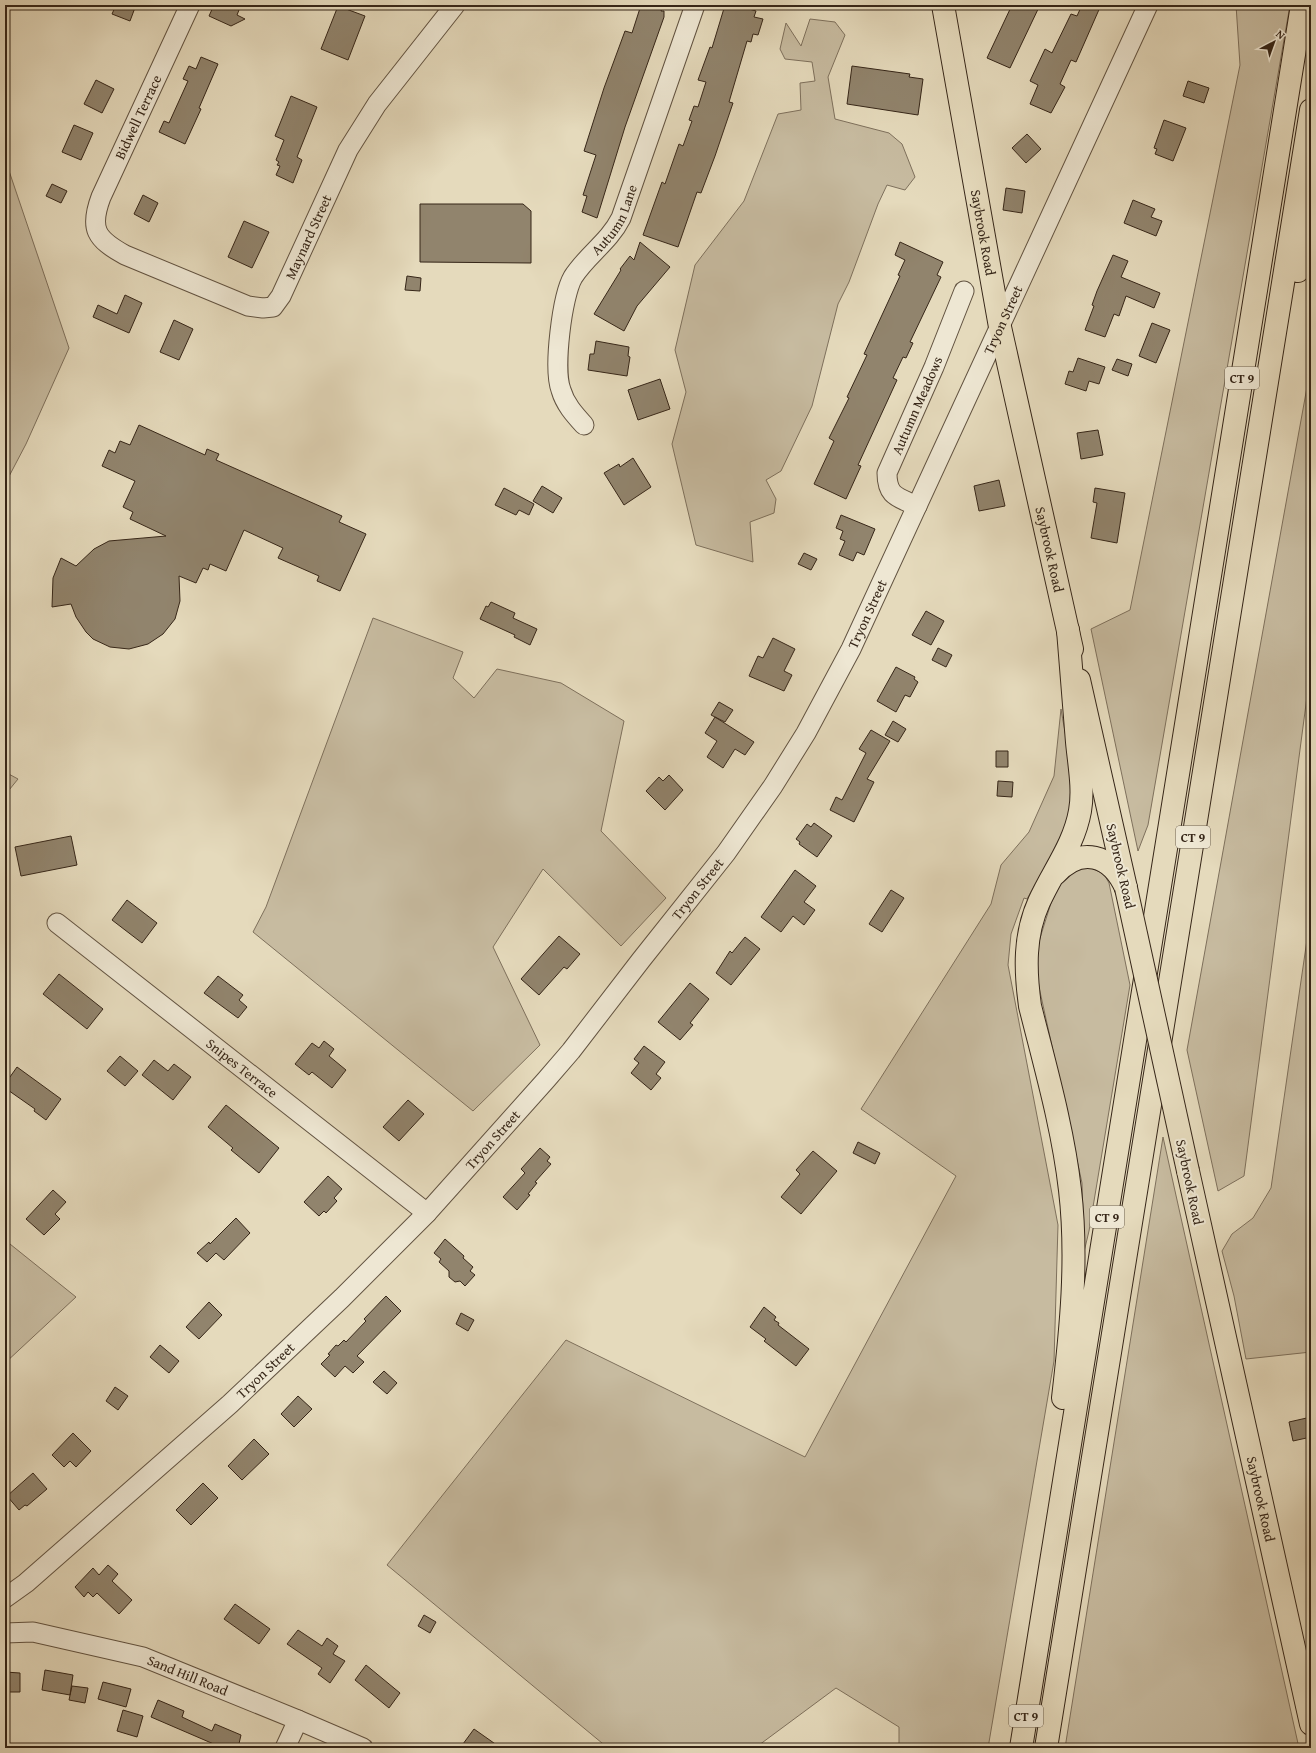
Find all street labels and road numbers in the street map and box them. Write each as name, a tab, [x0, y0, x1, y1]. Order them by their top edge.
street label: Bidwell Terrace	[110, 71, 167, 163]
street label: Autumn Lane	[587, 181, 642, 259]
street label: Saybrook Road	[966, 188, 1001, 278]
street label: Maynard Street	[280, 191, 336, 282]
street label: Tryon Street	[978, 282, 1027, 357]
street label: Autumn Meadows	[886, 353, 947, 458]
road number: CT 9	[1225, 367, 1259, 389]
street label: Saybrook Road	[1030, 505, 1069, 595]
street label: Tryon Street	[843, 576, 892, 652]
street label: Saybrook Road	[1101, 821, 1141, 911]
road number: CT 9	[1176, 826, 1210, 848]
street label: Tryon Street	[667, 854, 728, 924]
street label: Snipes Terrace	[202, 1034, 282, 1103]
street label: Tryon Street	[460, 1105, 525, 1174]
street label: Saybrook Road	[1171, 1137, 1209, 1227]
road number: CT 9	[1090, 1206, 1124, 1228]
street label: Tryon Street	[232, 1338, 299, 1403]
street label: Saybrook Road	[1242, 1454, 1280, 1544]
street label: Sand Hill Road	[144, 1650, 231, 1701]
road number: CT 9	[1009, 1705, 1043, 1727]

